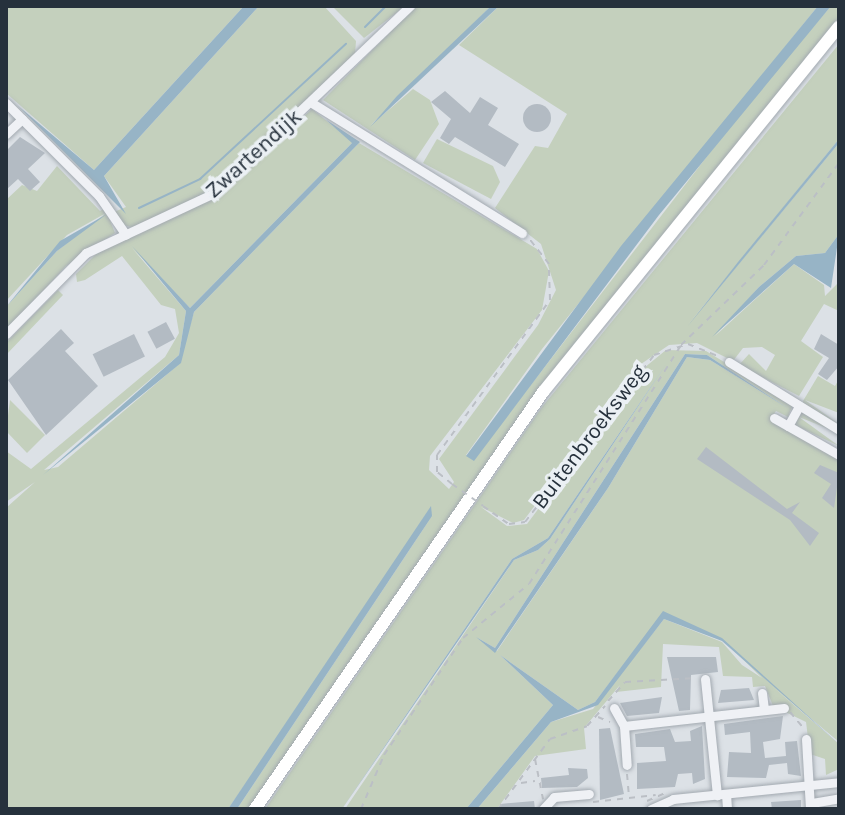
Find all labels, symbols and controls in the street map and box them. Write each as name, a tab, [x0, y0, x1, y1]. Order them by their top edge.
street label: Zwartendijk	[200, 104, 308, 204]
street label: Buitenbroeksweg	[527, 359, 653, 515]

